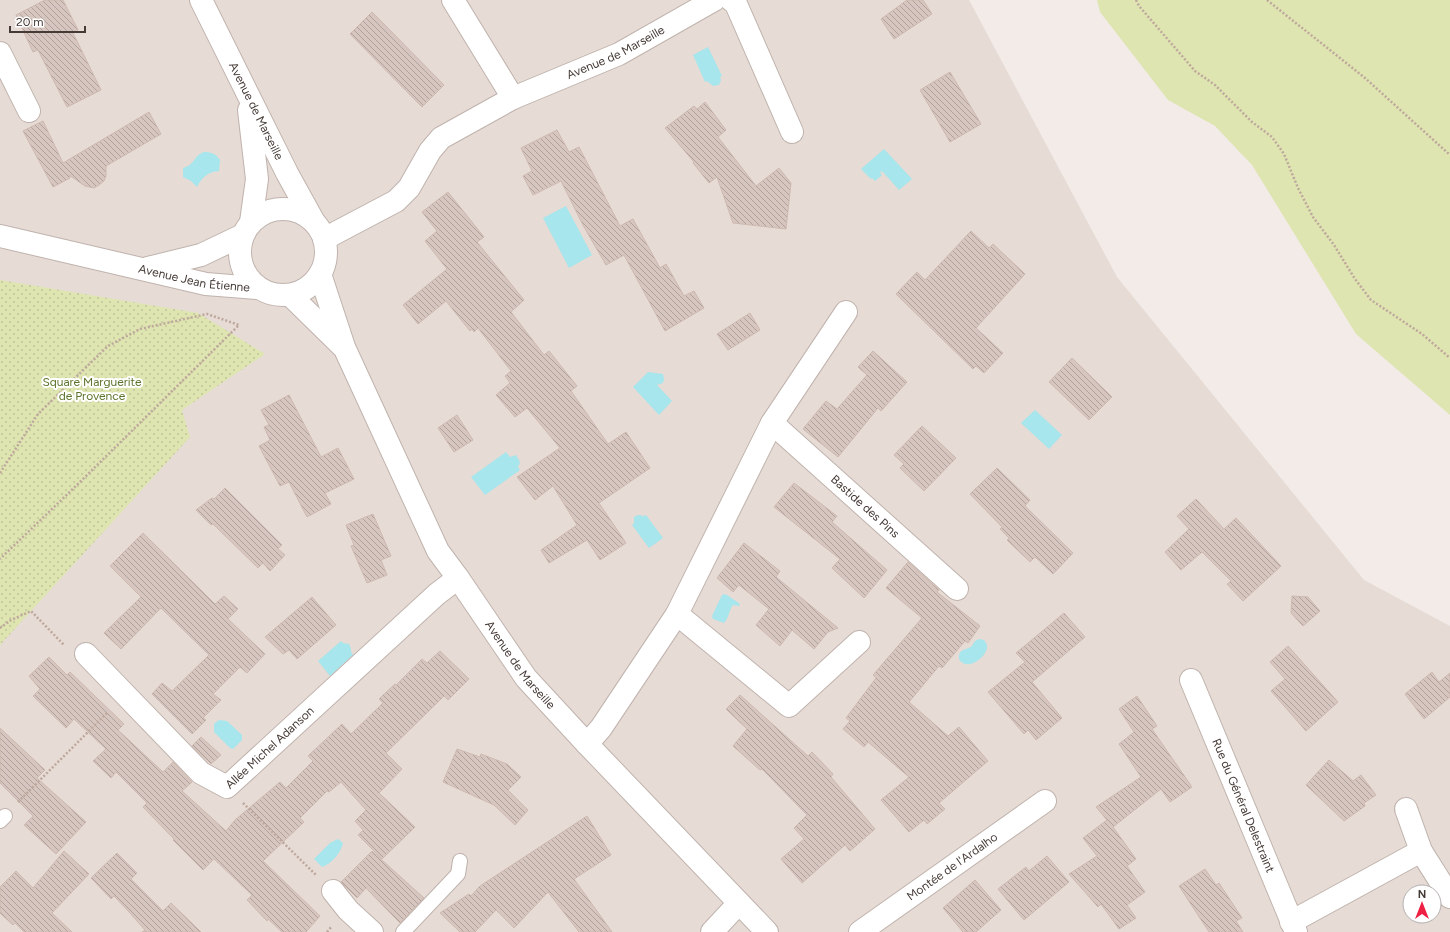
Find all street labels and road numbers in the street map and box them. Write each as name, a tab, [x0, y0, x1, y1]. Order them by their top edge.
street label: Avenue de Marseille	[564, 22, 667, 82]
street label: Avenue de Marseille	[226, 60, 287, 163]
street label: Avenue Jean Étienne	[137, 262, 251, 294]
street label: Bastide des Pins	[828, 472, 902, 541]
street label: Avenue de Marseille	[482, 618, 558, 712]
street label: Allée Michel Adanson	[223, 703, 317, 792]
street label: Rue du Général Delestraint	[1209, 737, 1278, 875]
street label: Montée de l'Ardalho	[904, 830, 1000, 904]

